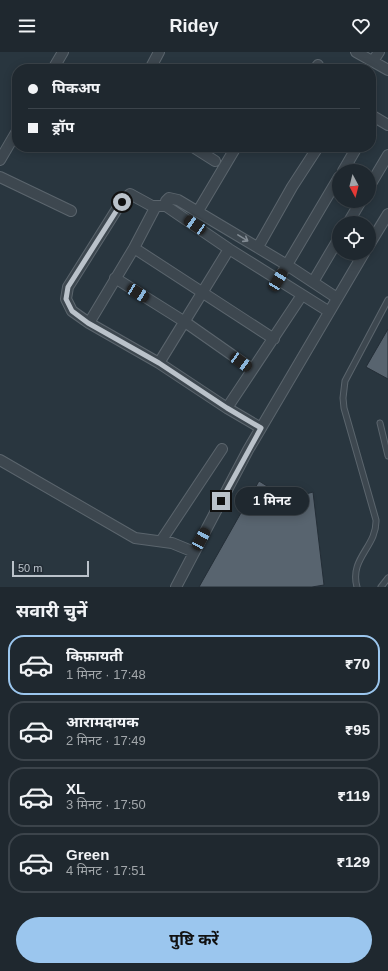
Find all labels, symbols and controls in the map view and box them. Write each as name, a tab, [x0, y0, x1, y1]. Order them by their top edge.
icon: menu	[16, 15, 38, 37]
icon: heart	[350, 15, 372, 37]
text: Ridey	[169, 16, 219, 36]
text: पिकअप	[52, 79, 100, 96]
text: ड्रॉप	[52, 118, 74, 135]
north arrow	[332, 164, 376, 208]
map controls	[332, 164, 376, 260]
route start	[113, 193, 131, 211]
car	[182, 213, 208, 237]
button: locate	[332, 216, 376, 260]
one-way arrow	[237, 235, 249, 243]
car	[267, 267, 289, 293]
car	[125, 282, 151, 304]
car	[228, 350, 254, 374]
callout: 1 मिनट	[235, 487, 309, 515]
route end	[212, 492, 230, 510]
text: 1 मिनट	[253, 493, 291, 508]
car	[190, 526, 212, 552]
scale bar	[12, 559, 89, 578]
text: 50 m	[18, 562, 42, 574]
text: सवारी चुनें	[16, 601, 87, 621]
icon: car	[18, 647, 54, 683]
text: किफ़ायती	[66, 647, 123, 664]
text: ₹70	[345, 655, 370, 672]
text: 1 मिनट · 17:48	[66, 667, 146, 682]
icon: car	[18, 713, 54, 749]
text: आरामदायक	[66, 713, 139, 730]
text: ₹95	[345, 721, 370, 738]
text: 2 मिनट · 17:49	[66, 733, 146, 748]
icon: car	[18, 779, 54, 815]
text: XL	[66, 780, 85, 797]
text: ₹119	[337, 787, 370, 804]
text: 3 मिनट · 17:50	[66, 797, 146, 812]
icon: car	[18, 845, 54, 881]
text: Green	[66, 846, 109, 863]
text: ₹129	[336, 853, 370, 870]
text: 4 मिनट · 17:51	[66, 863, 146, 878]
button: पुष्टि करें	[16, 917, 372, 963]

